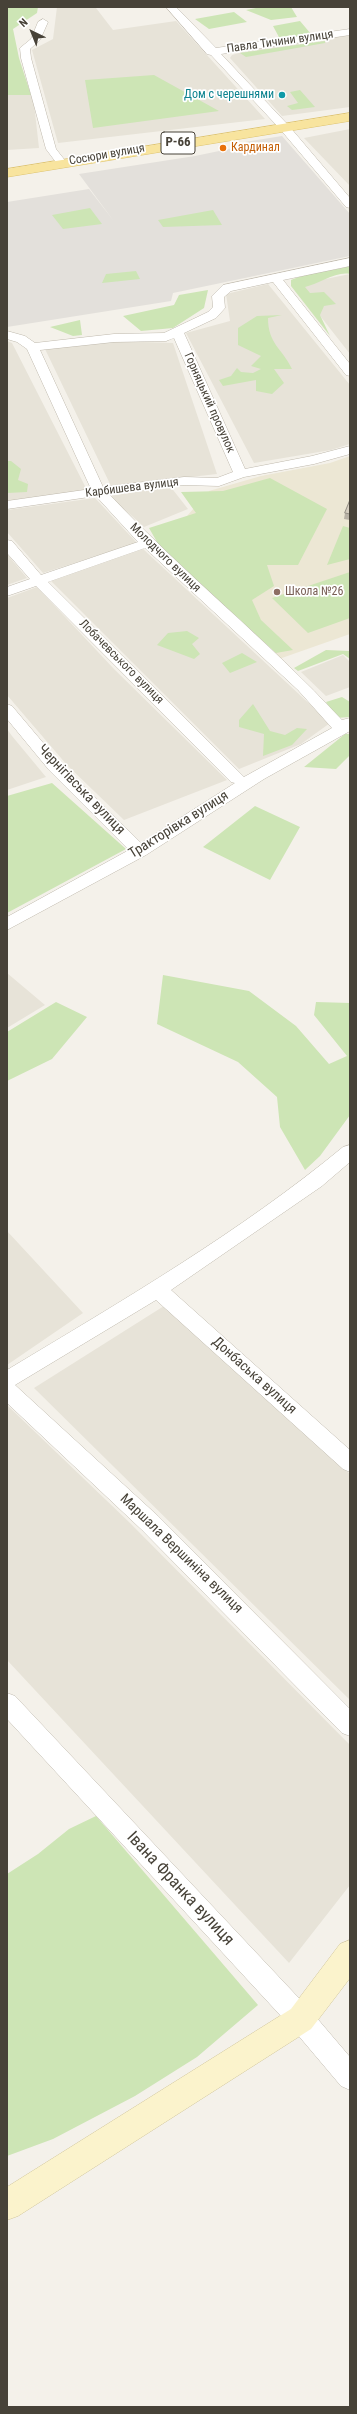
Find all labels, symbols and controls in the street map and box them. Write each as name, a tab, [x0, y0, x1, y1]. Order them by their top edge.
north arrow	[12, 12, 52, 52]
text: N	[17, 16, 30, 30]
street label: Павла Тичини вулиця	[226, 27, 334, 57]
place label: Дом с черешнями	[184, 88, 274, 102]
marker: Дом с черешнями	[277, 90, 287, 100]
road number: Р-66	[161, 132, 195, 154]
street label: Сосюри вулиця	[68, 141, 146, 169]
place label: Кардинал	[231, 141, 280, 155]
marker: Кардинал	[218, 143, 228, 153]
street label: Горняцький провулок	[180, 351, 238, 455]
street label: Карбишева вулиця	[84, 475, 180, 501]
street label: Молодчого вулиця	[127, 520, 203, 596]
place label: Школа №26	[285, 585, 343, 599]
marker: Школа №26	[272, 587, 282, 597]
street label: Лобачевського вулиця	[76, 617, 166, 707]
street label: Чернігівська вулиця	[34, 742, 128, 838]
street label: Тракторівка вулиця	[126, 788, 232, 862]
street label: Донбаська вулиця	[208, 1334, 300, 1418]
street label: Маршала Вершиніна вулиця	[116, 1491, 246, 1617]
street label: Івана Франка вулиця	[122, 1828, 238, 1950]

